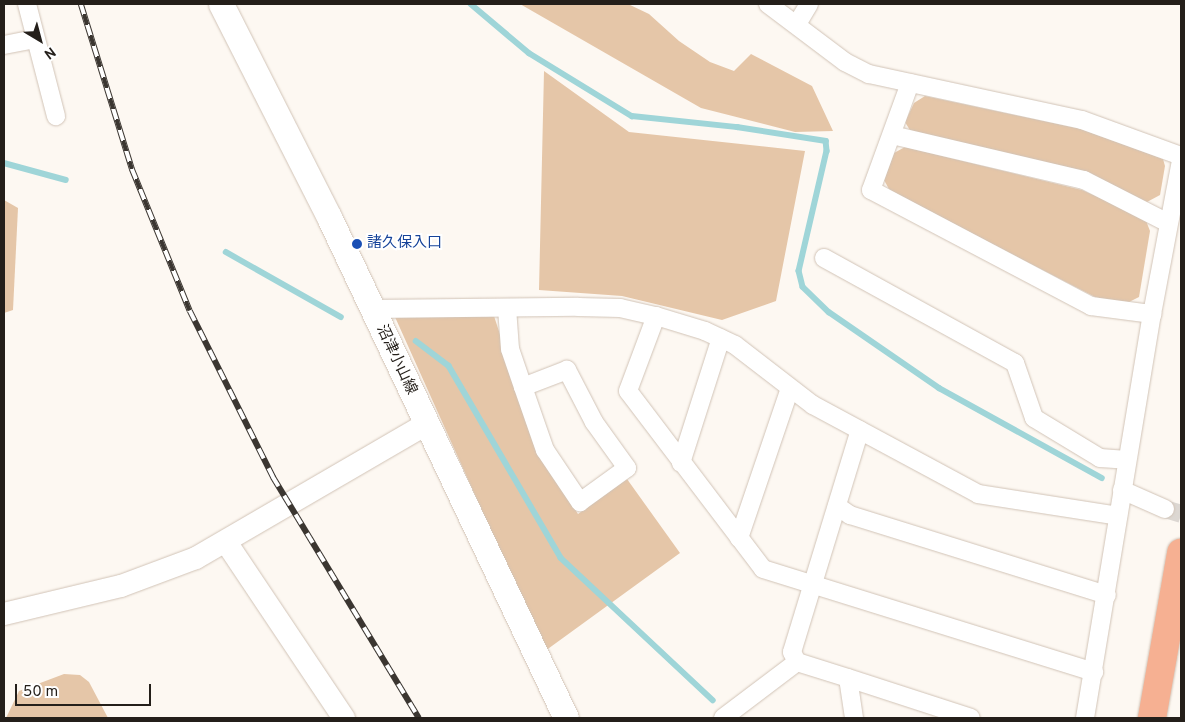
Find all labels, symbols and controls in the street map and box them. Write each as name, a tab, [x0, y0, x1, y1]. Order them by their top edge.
north arrow	[15, 15, 65, 65]
text: N	[40, 43, 58, 62]
place label: 諸久保入口	[367, 235, 442, 253]
marker: 諸久保入口	[351, 238, 363, 250]
street label: 沼津小山線	[372, 322, 420, 398]
scale bar	[18, 674, 154, 706]
text: 50 m	[23, 683, 58, 702]

